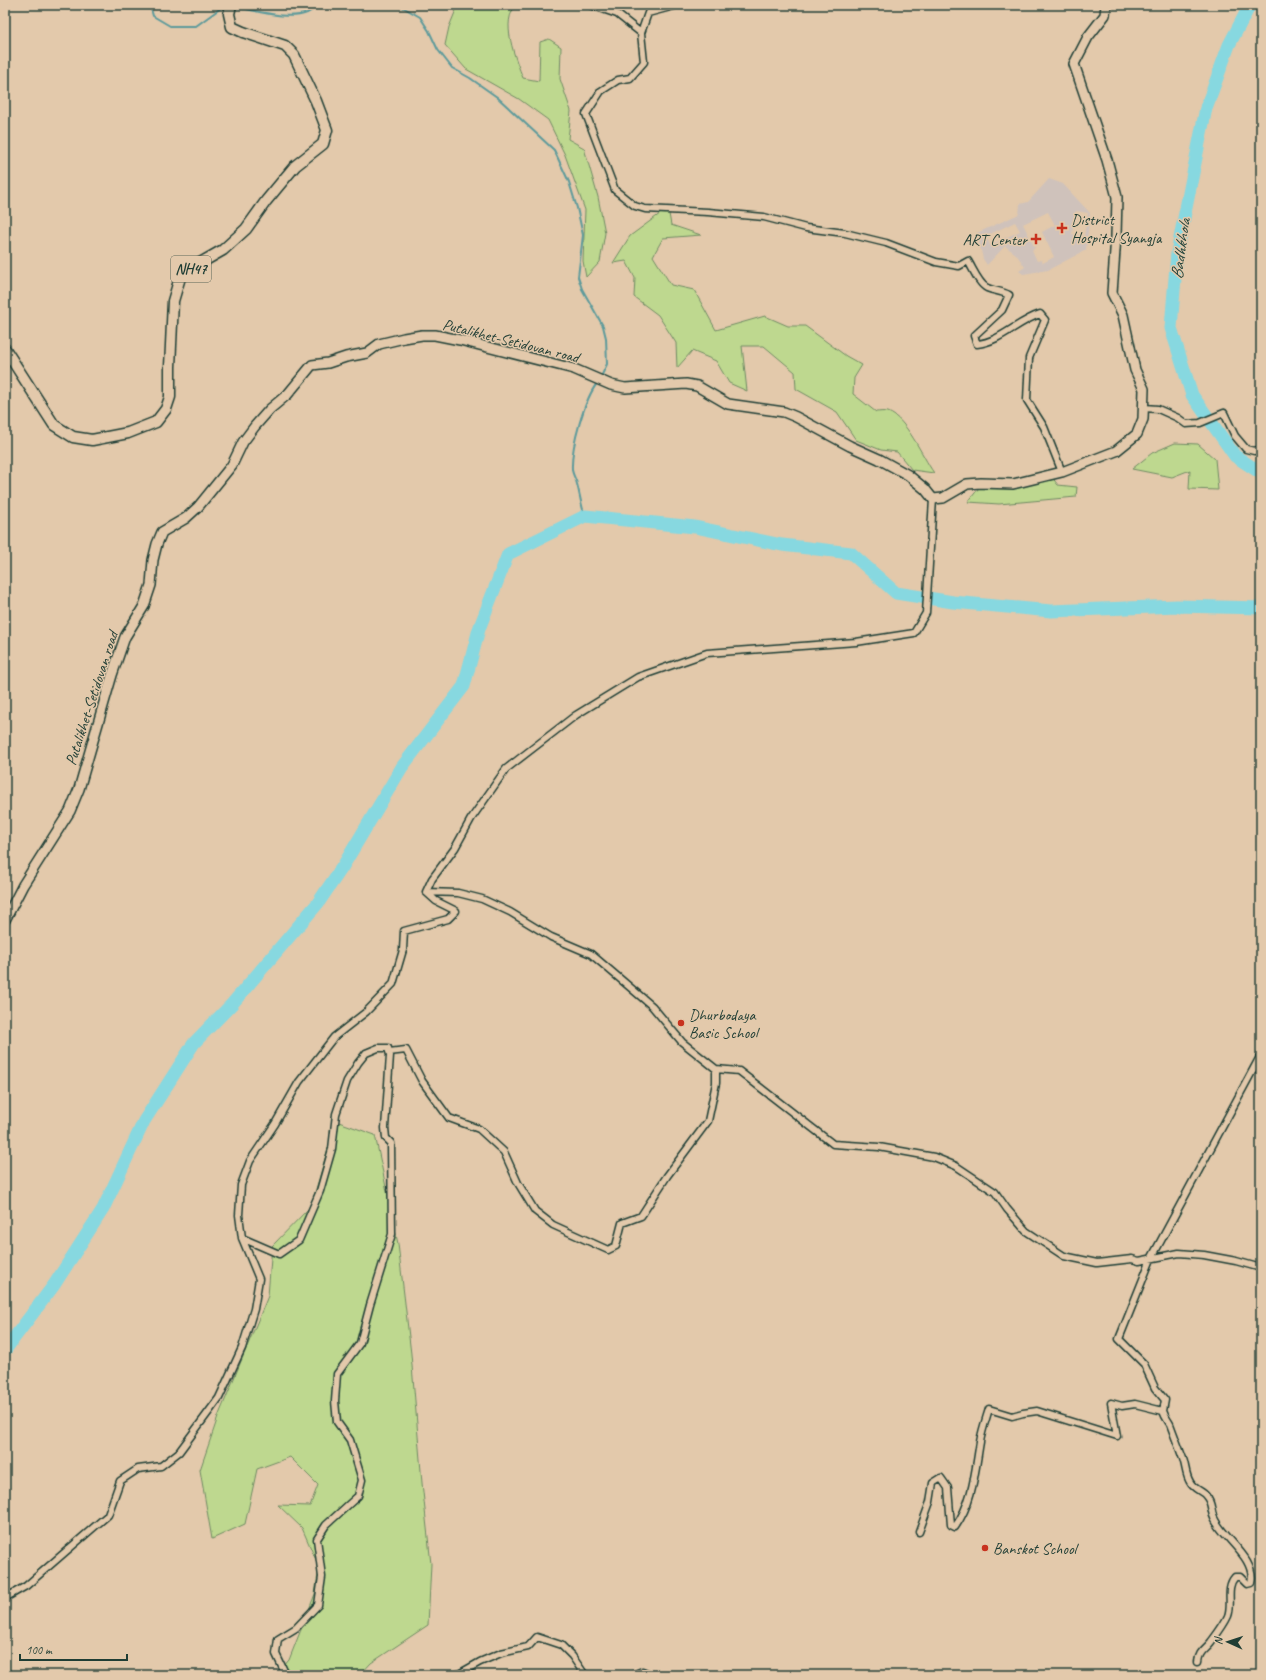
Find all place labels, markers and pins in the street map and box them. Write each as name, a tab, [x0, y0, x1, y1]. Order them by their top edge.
place label: District Hospital Syangja	[1071, 210, 1163, 248]
marker: District Hospital Syangja	[1056, 222, 1068, 234]
place label: ART Center	[963, 230, 1028, 250]
marker: ART Center	[1030, 233, 1042, 245]
place label: Dhurbodaya Basic School	[689, 1005, 761, 1043]
marker: Dhurbodaya Basic School	[676, 1018, 686, 1028]
place label: Banskot School	[993, 1539, 1080, 1559]
marker: Banskot School	[980, 1543, 990, 1553]

